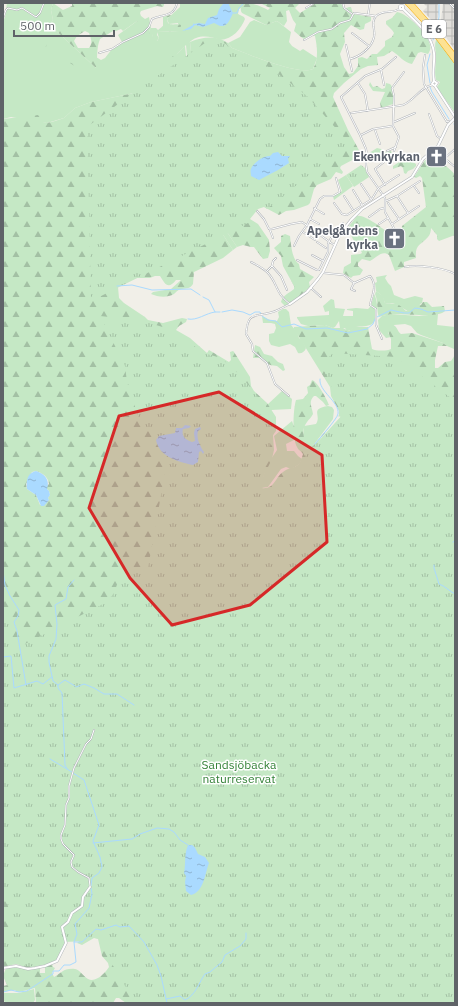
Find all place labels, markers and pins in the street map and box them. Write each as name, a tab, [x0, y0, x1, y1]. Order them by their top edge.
church icon: Ekenkyrkan	[423, 144, 449, 170]
place label: Ekenkyrkan	[353, 149, 420, 164]
place label: Apelgårdens kyrka	[307, 223, 378, 252]
church icon: Apelgårdens kyrka	[381, 225, 407, 251]

